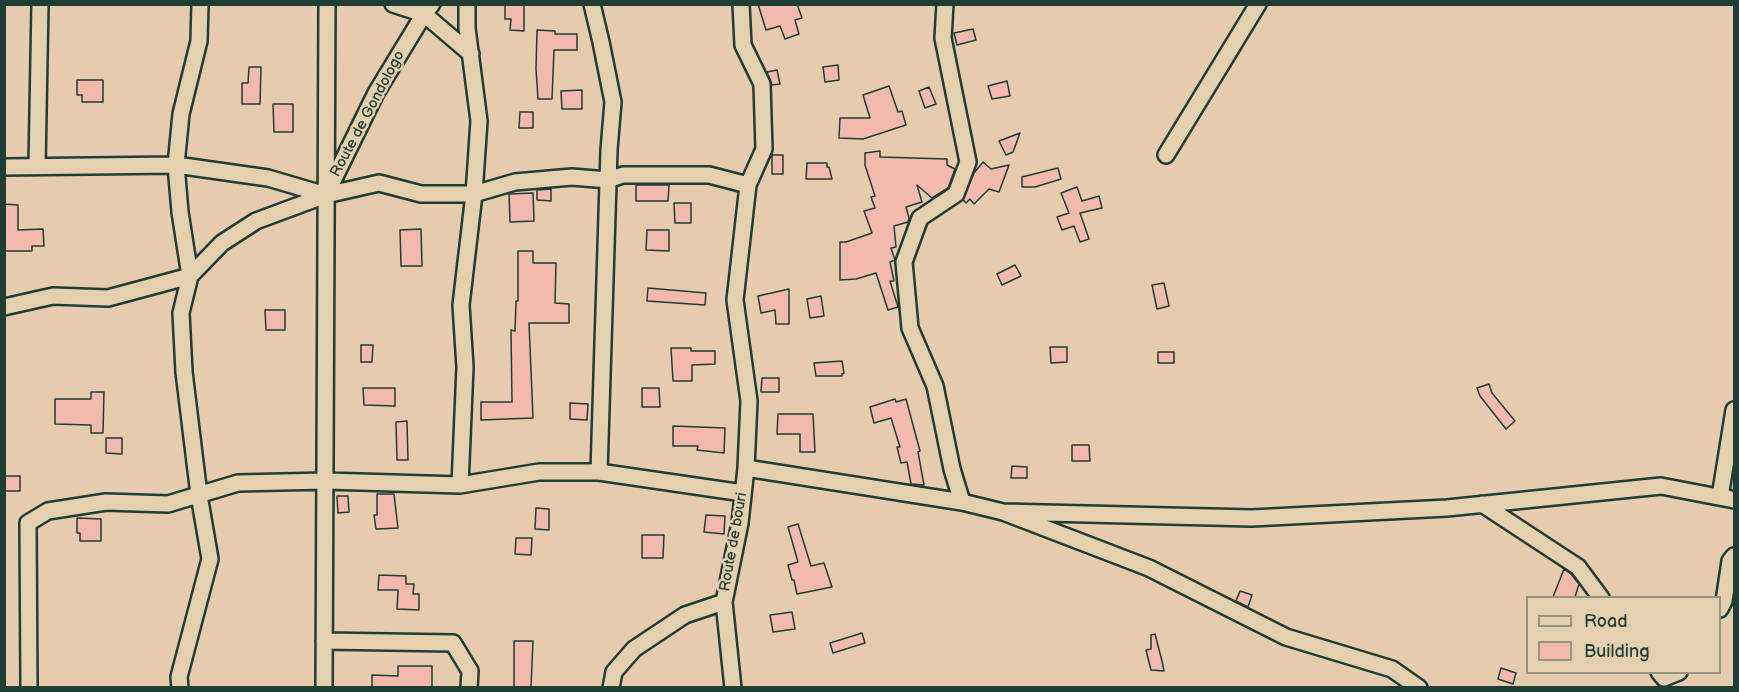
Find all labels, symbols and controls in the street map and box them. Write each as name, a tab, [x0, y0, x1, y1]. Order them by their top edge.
street label: Route de Gondologo	[327, 48, 409, 180]
street label: Route de bouri	[716, 491, 752, 593]
legend	[1526, 596, 1721, 674]
text: Road	[1584, 611, 1628, 632]
text: Building	[1584, 641, 1650, 662]

